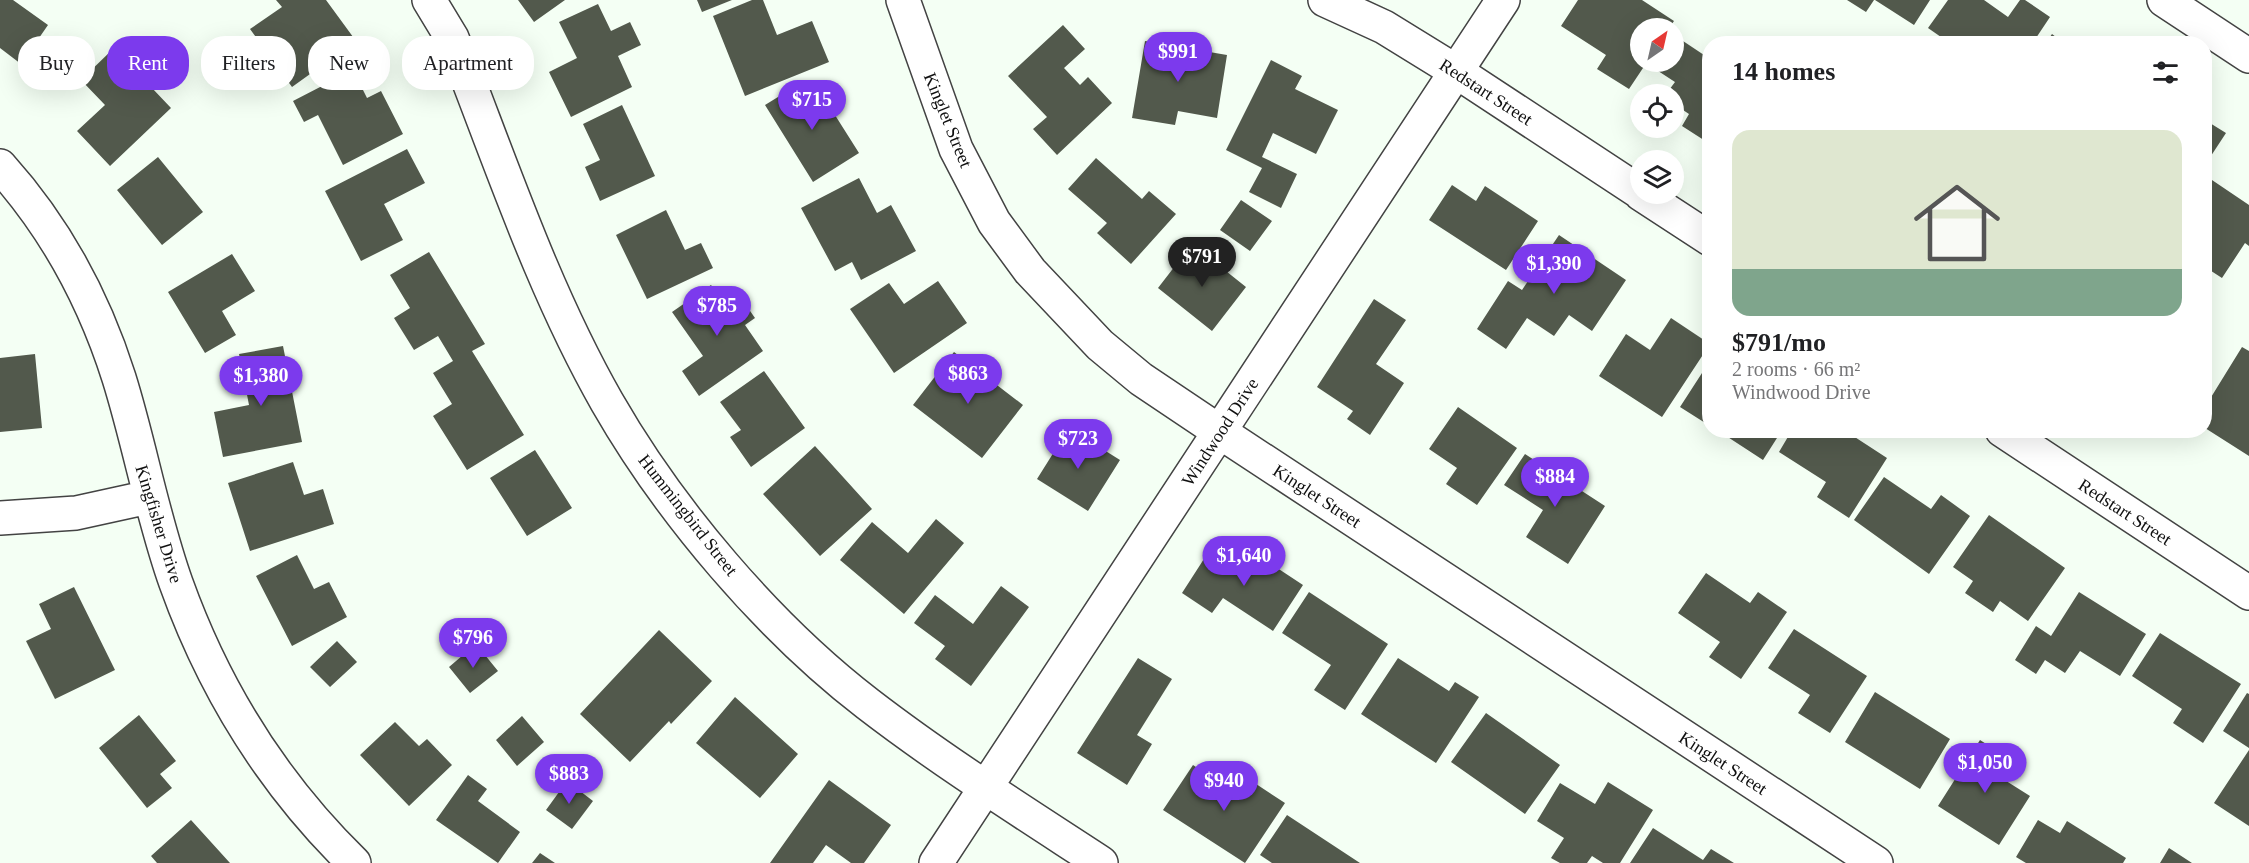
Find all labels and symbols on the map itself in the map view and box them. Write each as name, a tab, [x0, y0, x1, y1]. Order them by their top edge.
north arrow	[1630, 18, 1684, 72]
pin: $991	[1142, 32, 1214, 83]
street label: Redstart Street	[1436, 55, 1536, 129]
street label: Kinglet Street	[920, 70, 976, 170]
pin: $715	[776, 80, 848, 131]
pin: $791	[1166, 237, 1238, 288]
pin: $1,390	[1505, 244, 1603, 295]
pin: $785	[681, 286, 753, 337]
pin: $863	[932, 354, 1004, 405]
pin: $1,380	[212, 356, 310, 407]
street label: Windwood Drive	[1178, 374, 1262, 490]
pin: $723	[1042, 419, 1114, 470]
street label: Hummingbird Street	[634, 450, 742, 580]
pin: $884	[1519, 457, 1591, 508]
street label: Kinglet Street	[1269, 460, 1365, 532]
street label: Kingfisher Drive	[132, 463, 186, 585]
street label: Redstart Street	[2075, 475, 2175, 549]
pin: $1,640	[1195, 536, 1293, 587]
pin: $796	[437, 618, 509, 669]
street label: Kinglet Street	[1675, 727, 1771, 799]
pin: $1,050	[1936, 743, 2034, 794]
pin: $883	[533, 754, 605, 805]
pin: $940	[1188, 761, 1260, 812]

